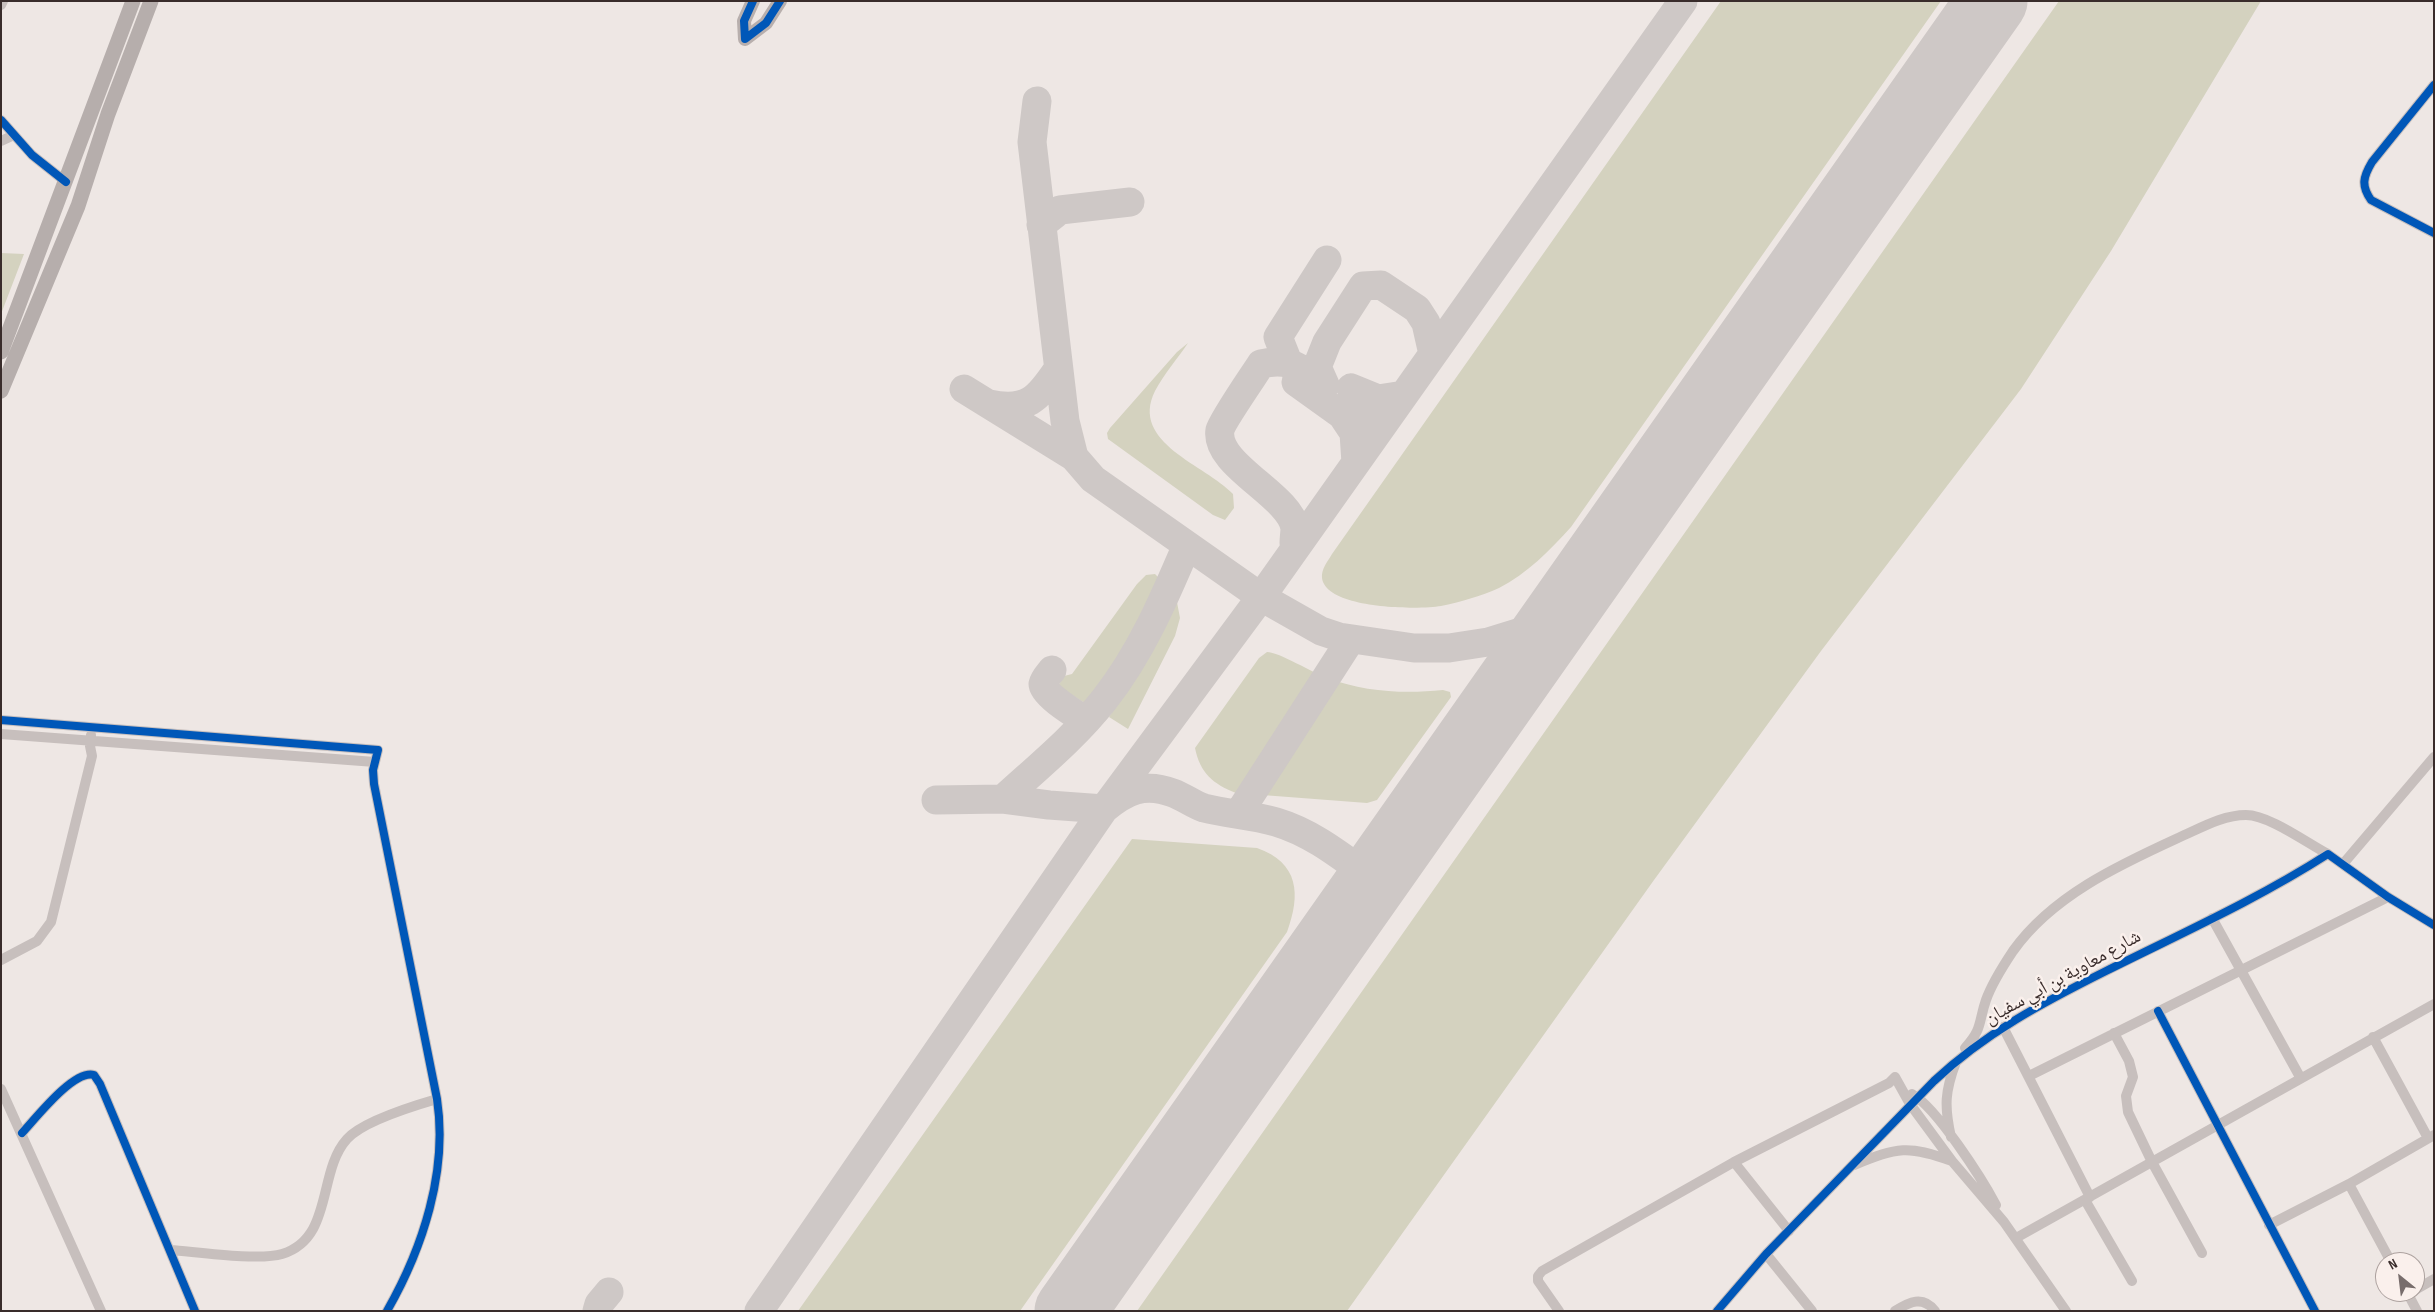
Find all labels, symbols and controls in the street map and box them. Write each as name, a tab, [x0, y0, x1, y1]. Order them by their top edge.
street label: شارع معاوية بن أبي سفيان	[1981, 926, 2145, 1030]
north arrow	[2375, 1252, 2425, 1302]
text: N	[2386, 1255, 2400, 1274]

